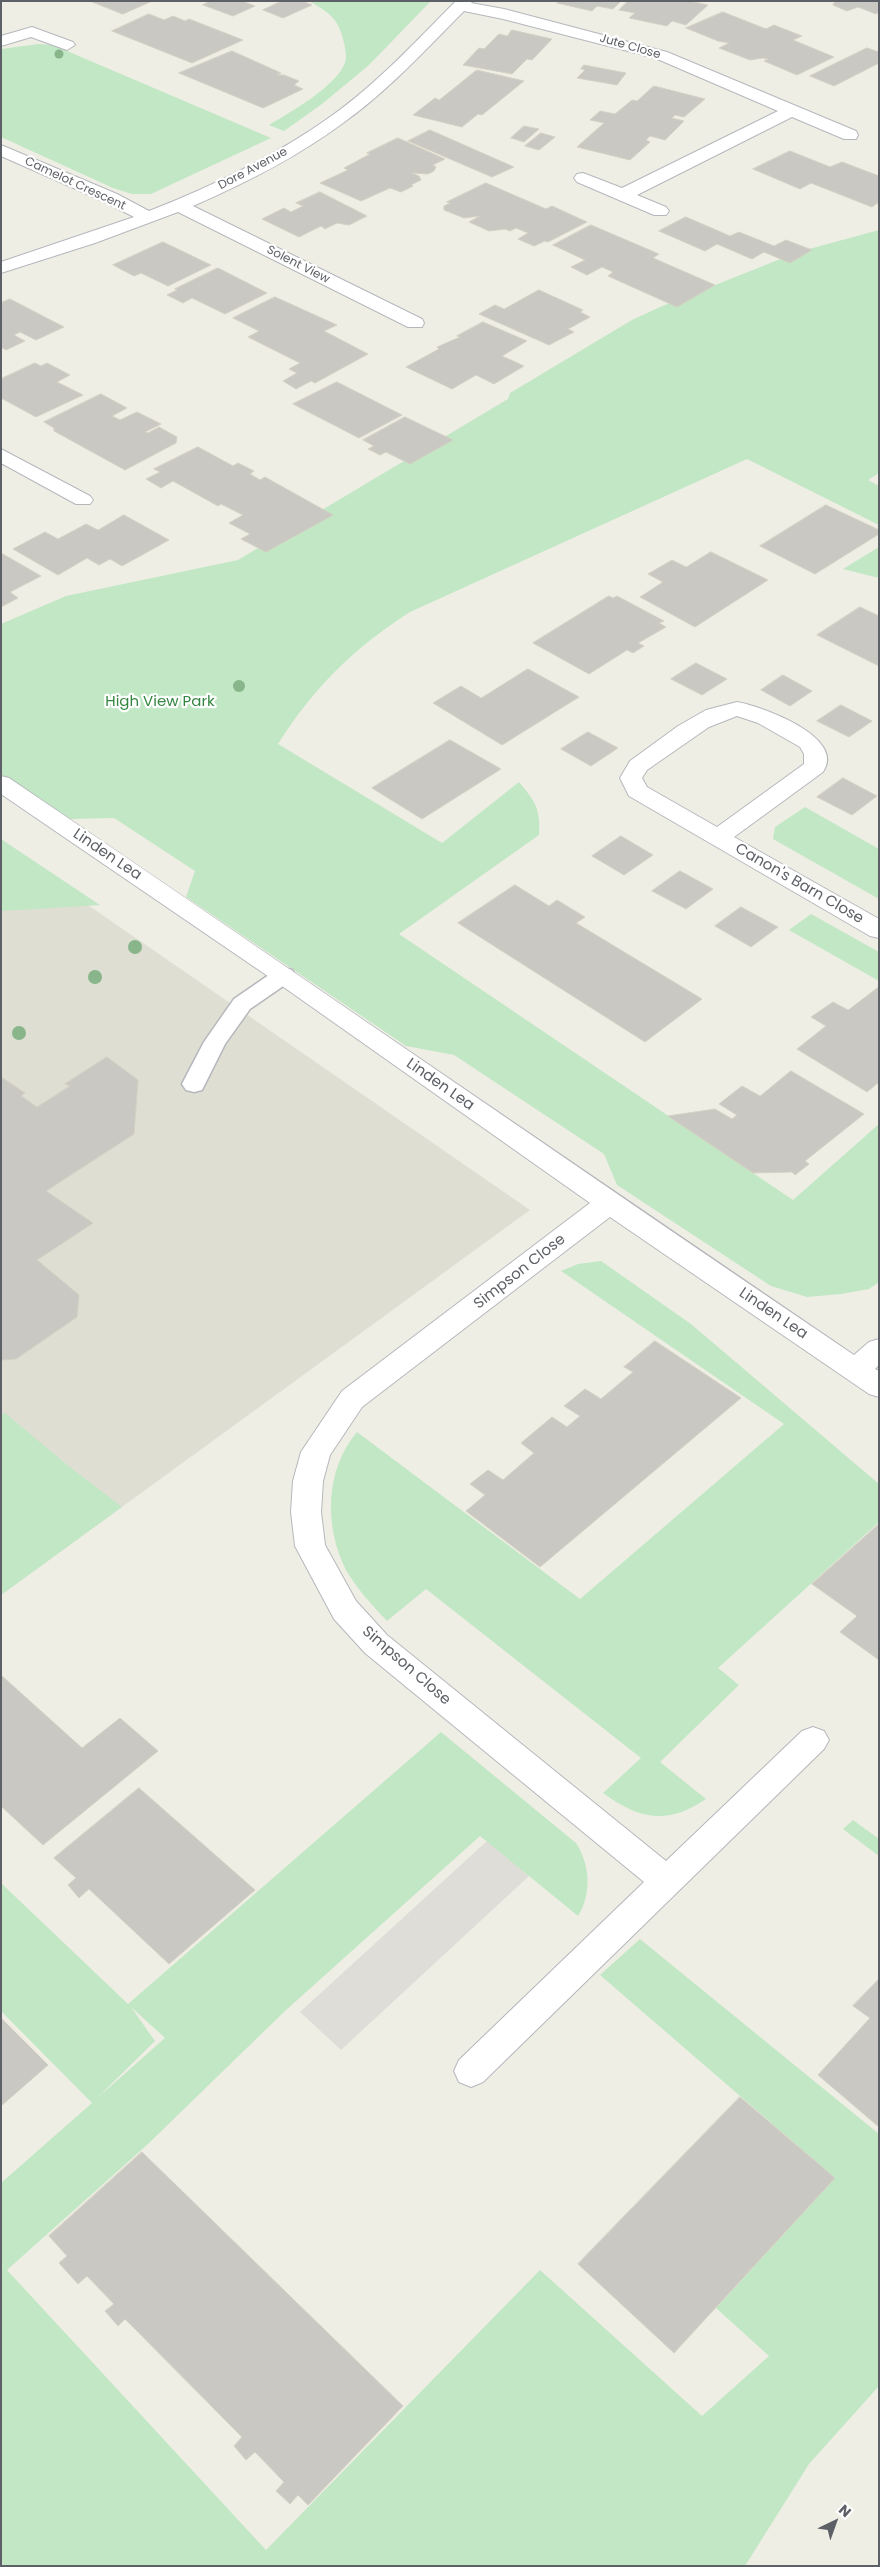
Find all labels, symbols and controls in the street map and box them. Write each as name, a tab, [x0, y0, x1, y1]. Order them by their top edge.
street label: Jute Close	[598, 31, 662, 63]
street label: Dore Avenue	[216, 145, 290, 193]
street label: Camelot Crescent	[22, 154, 128, 214]
street label: Solent View	[264, 243, 332, 287]
park label: High View Park	[105, 693, 215, 711]
street label: Linden Lea	[69, 826, 145, 884]
street label: Canon's Barn Close	[732, 840, 866, 928]
street label: Linden Lea	[403, 1055, 477, 1115]
street label: Simpson Close	[471, 1231, 569, 1313]
street label: Linden Lea	[735, 1285, 811, 1343]
street label: Simpson Close	[358, 1623, 454, 1709]
north arrow	[810, 2497, 860, 2547]
text: N	[834, 2500, 856, 2522]

